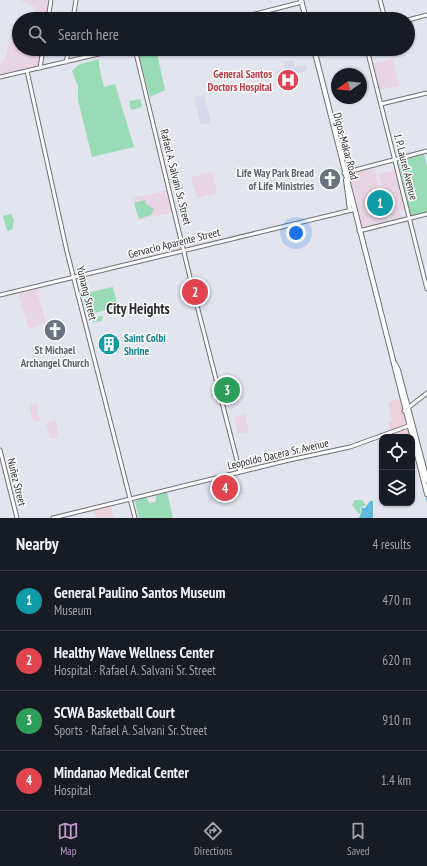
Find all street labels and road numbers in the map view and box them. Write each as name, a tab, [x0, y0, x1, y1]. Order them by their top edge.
street label: Digos-Makar Road	[330, 111, 362, 181]
street label: Rafael A. Salvani Sr. Street	[157, 128, 195, 226]
street label: J. P. Laurel Avenue	[391, 132, 421, 202]
street label: Gervacio Aparente Street	[127, 225, 221, 261]
street label: Yumang Street	[74, 264, 100, 322]
street label: Leopoldo Dacera Sr. Avenue	[226, 435, 331, 472]
street label: Nuñez Street	[4, 457, 30, 507]

